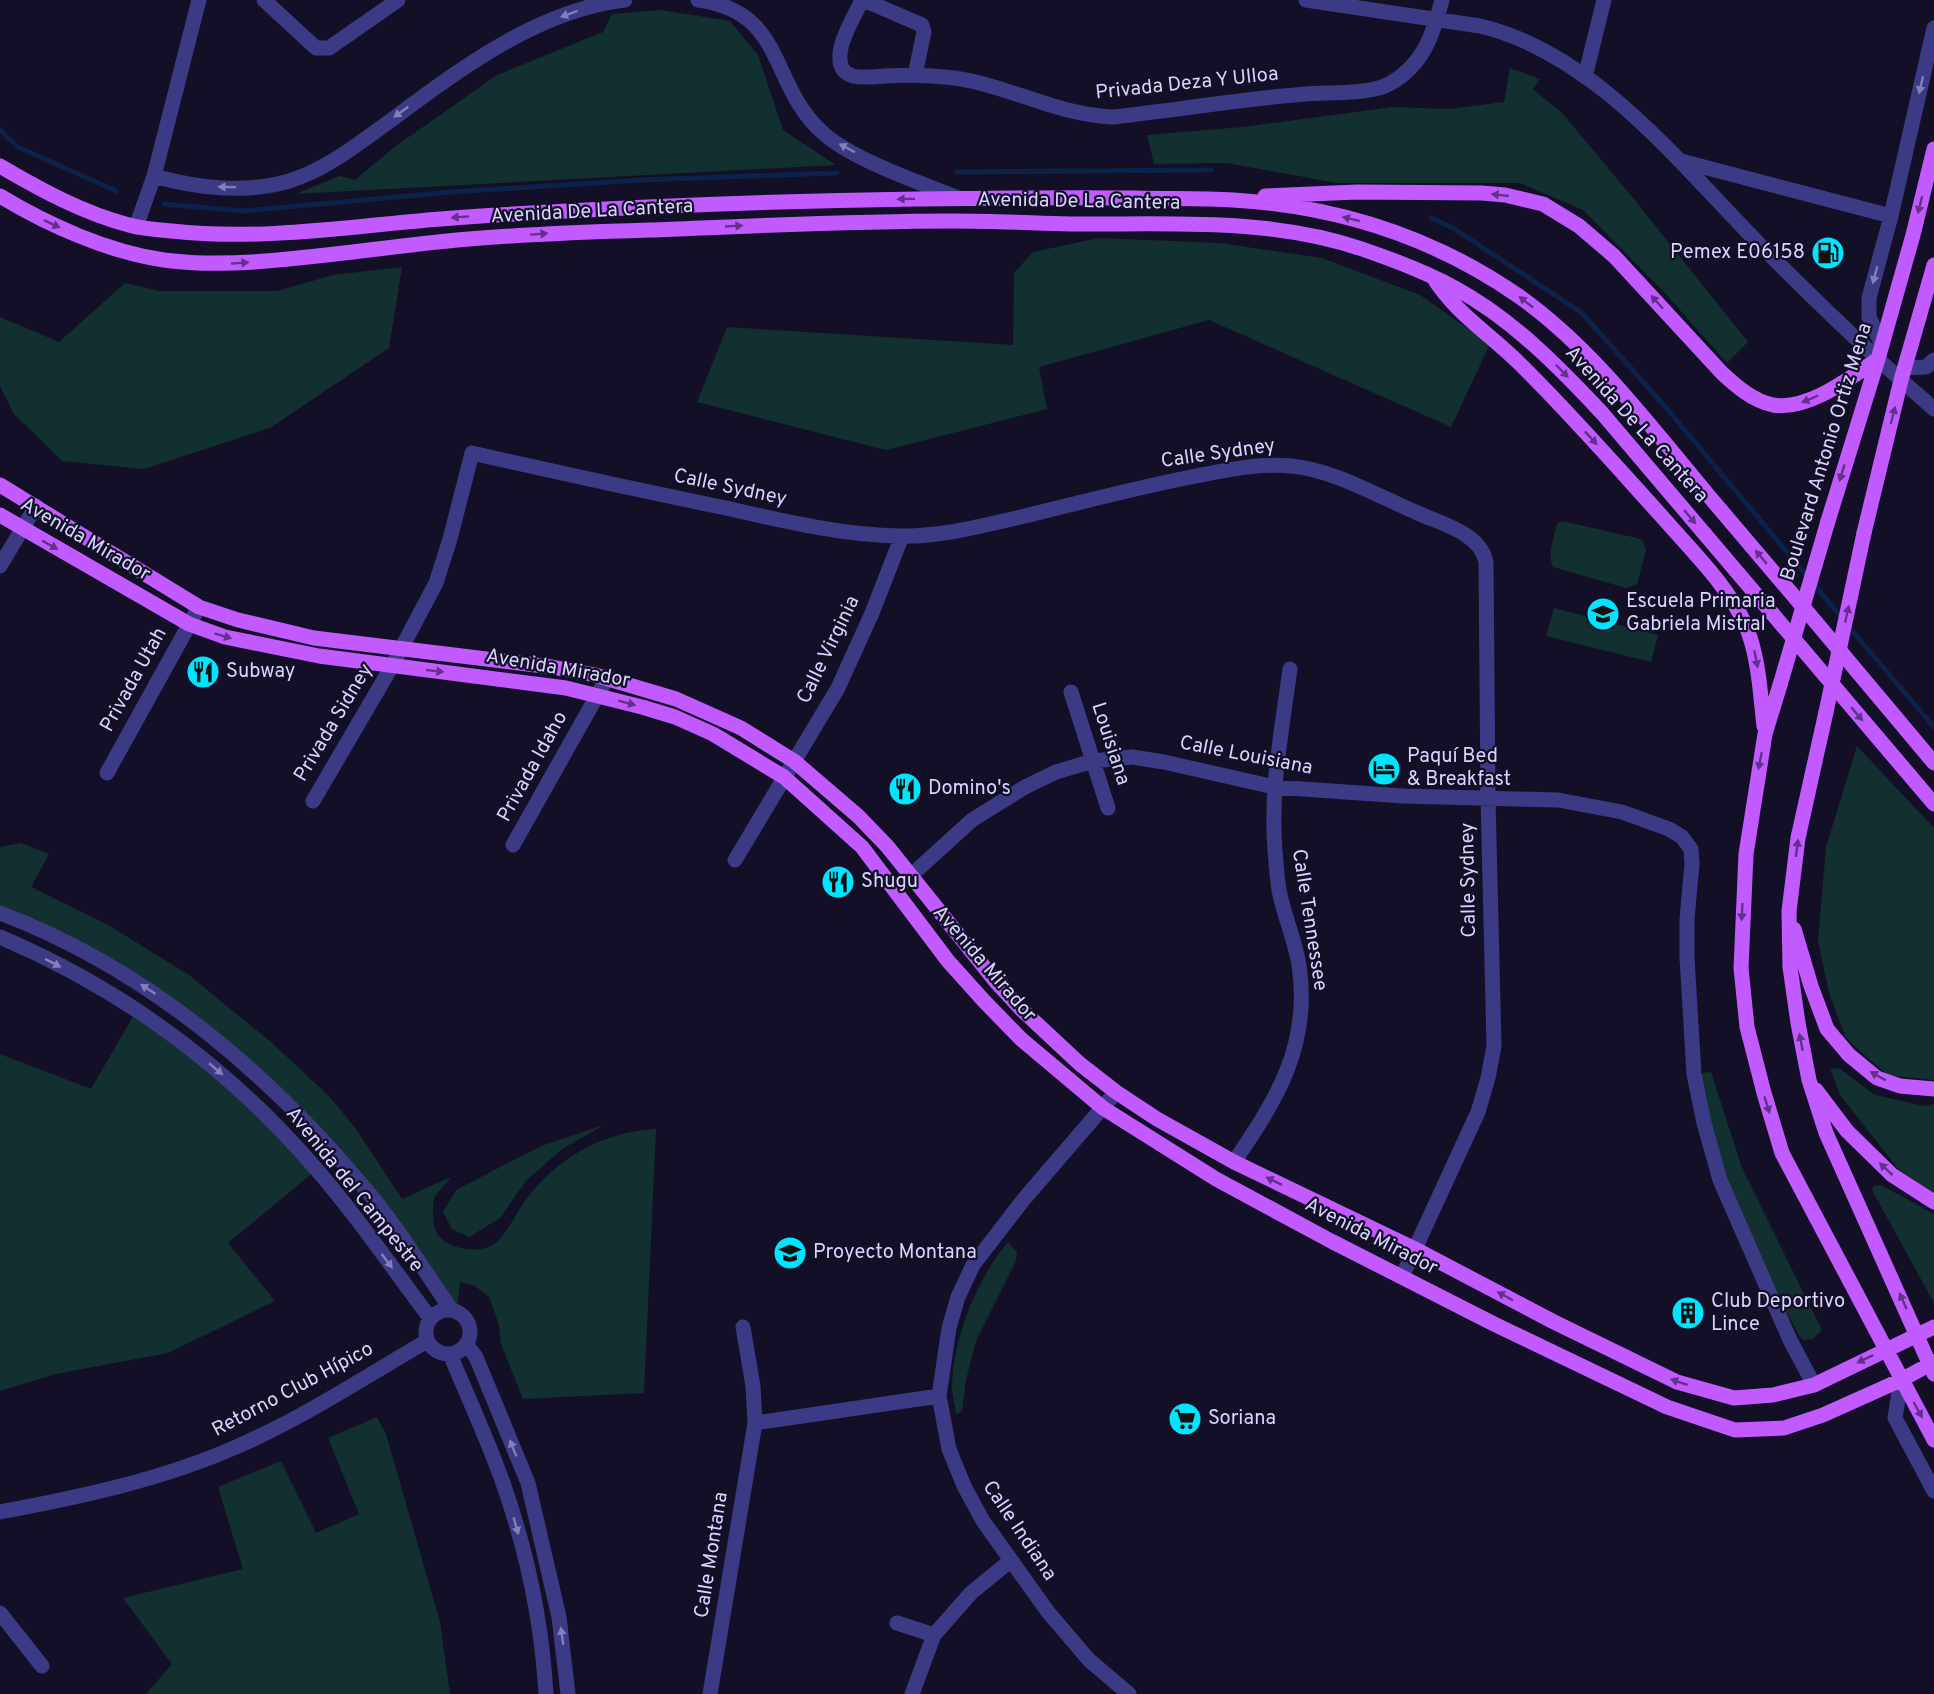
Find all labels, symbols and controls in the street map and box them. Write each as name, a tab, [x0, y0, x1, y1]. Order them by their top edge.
one-way arrow	[560, 10, 578, 19]
street label: Privada Deza Y Ulloa	[1094, 61, 1280, 107]
one-way arrow	[1915, 76, 1925, 95]
one-way arrow	[394, 106, 410, 118]
one-way arrow	[838, 144, 856, 154]
one-way arrow	[217, 182, 236, 192]
street label: Avenida De La Cantera	[977, 187, 1181, 217]
one-way arrow	[1491, 190, 1510, 200]
street label: Avenida De La Cantera	[490, 194, 694, 230]
one-way arrow	[897, 194, 916, 204]
one-way arrow	[1915, 197, 1924, 215]
one-way arrow	[450, 212, 469, 222]
one-way arrow	[1342, 214, 1361, 223]
one-way arrow	[43, 219, 60, 228]
one-way arrow	[724, 221, 743, 230]
one-way arrow	[529, 230, 548, 239]
fuel station icon: Pemex E06158	[1810, 235, 1846, 271]
place label: Pemex E06158	[1670, 240, 1805, 266]
one-way arrow	[231, 258, 250, 268]
one-way arrow	[1870, 266, 1879, 284]
one-way arrow	[1651, 295, 1664, 310]
one-way arrow	[1518, 296, 1534, 309]
street label: Boulevard Antonio Ortiz Mena	[1775, 320, 1879, 584]
street label: Avenida De La Cantera	[1559, 341, 1713, 509]
one-way arrow	[1554, 363, 1568, 377]
one-way arrow	[1800, 394, 1818, 404]
one-way arrow	[1888, 405, 1898, 424]
one-way arrow	[1584, 431, 1598, 446]
street label: Calle Sydney	[1159, 433, 1277, 475]
street label: Calle Sydney	[671, 463, 789, 513]
one-way arrow	[1837, 464, 1846, 482]
street label: Avenida Mirador	[15, 492, 155, 588]
one-way arrow	[1683, 509, 1696, 524]
one-way arrow	[42, 540, 58, 551]
one-way arrow	[1755, 550, 1768, 565]
place label: Escuela Primaria Gabriela Mistral	[1626, 589, 1775, 638]
street label: Calle Virginia	[792, 592, 866, 708]
school or university icon: Escuela Primaria Gabriela Mistral	[1585, 596, 1621, 632]
one-way arrow	[1842, 605, 1852, 623]
street label: Privada Utah	[95, 623, 173, 737]
one-way arrow	[214, 631, 232, 641]
street label: Avenida Mirador	[484, 644, 632, 695]
one-way arrow	[1752, 650, 1761, 669]
restaurant icon: Subway	[185, 654, 221, 690]
place label: Subway	[226, 659, 295, 685]
street label: Privada Sidney	[289, 659, 379, 787]
one-way arrow	[426, 666, 445, 676]
one-way arrow	[619, 699, 637, 708]
street label: Louisiana	[1084, 699, 1136, 789]
one-way arrow	[1851, 706, 1864, 722]
street label: Privada Idaho	[492, 707, 574, 827]
street label: Calle Louisiana	[1177, 730, 1315, 782]
place label: Paquí Bed & Breakfast	[1407, 744, 1511, 793]
hotel icon: Paquí Bed & Breakfast	[1366, 751, 1402, 787]
one-way arrow	[1755, 752, 1764, 771]
restaurant icon: Domino's	[887, 771, 923, 807]
place label: Domino's	[928, 776, 1011, 802]
street label: Calle Sydney	[1455, 822, 1483, 938]
one-way arrow	[1792, 839, 1801, 858]
street label: Calle Tennessee	[1285, 847, 1333, 993]
restaurant icon: Shugu	[820, 864, 856, 900]
place label: Shugu	[861, 869, 918, 895]
street label: Avenida Mirador	[926, 900, 1042, 1028]
one-way arrow	[1737, 903, 1747, 922]
one-way arrow	[44, 957, 62, 967]
one-way arrow	[140, 984, 156, 995]
one-way arrow	[1796, 1032, 1805, 1051]
one-way arrow	[208, 1062, 224, 1075]
one-way arrow	[1869, 1071, 1886, 1081]
one-way arrow	[1763, 1096, 1772, 1114]
street label: Avenida del Campestre	[279, 1102, 429, 1278]
one-way arrow	[1879, 1163, 1894, 1176]
one-way arrow	[1265, 1176, 1282, 1186]
street label: Avenida Mirador	[1300, 1192, 1442, 1282]
school or university icon: Proyecto Montana	[772, 1235, 808, 1271]
place label: Proyecto Montana	[813, 1240, 977, 1266]
one-way arrow	[381, 1252, 393, 1268]
place label: Club Deportivo Lince	[1711, 1289, 1845, 1338]
one-way arrow	[1496, 1291, 1513, 1301]
one-way arrow	[1898, 1292, 1907, 1309]
building icon: Club Deportivo Lince	[1670, 1295, 1706, 1331]
street label: Retorno Club Hípico	[208, 1336, 378, 1444]
one-way arrow	[1856, 1354, 1874, 1364]
one-way arrow	[1670, 1377, 1688, 1387]
supermarket icon: Soriana	[1167, 1401, 1203, 1437]
one-way arrow	[1913, 1402, 1923, 1419]
place label: Soriana	[1208, 1406, 1276, 1432]
one-way arrow	[508, 1438, 518, 1456]
street label: Calle Indiana	[976, 1476, 1062, 1586]
street label: Calle Montana	[689, 1490, 735, 1620]
one-way arrow	[512, 1517, 521, 1535]
one-way arrow	[557, 1626, 566, 1645]

